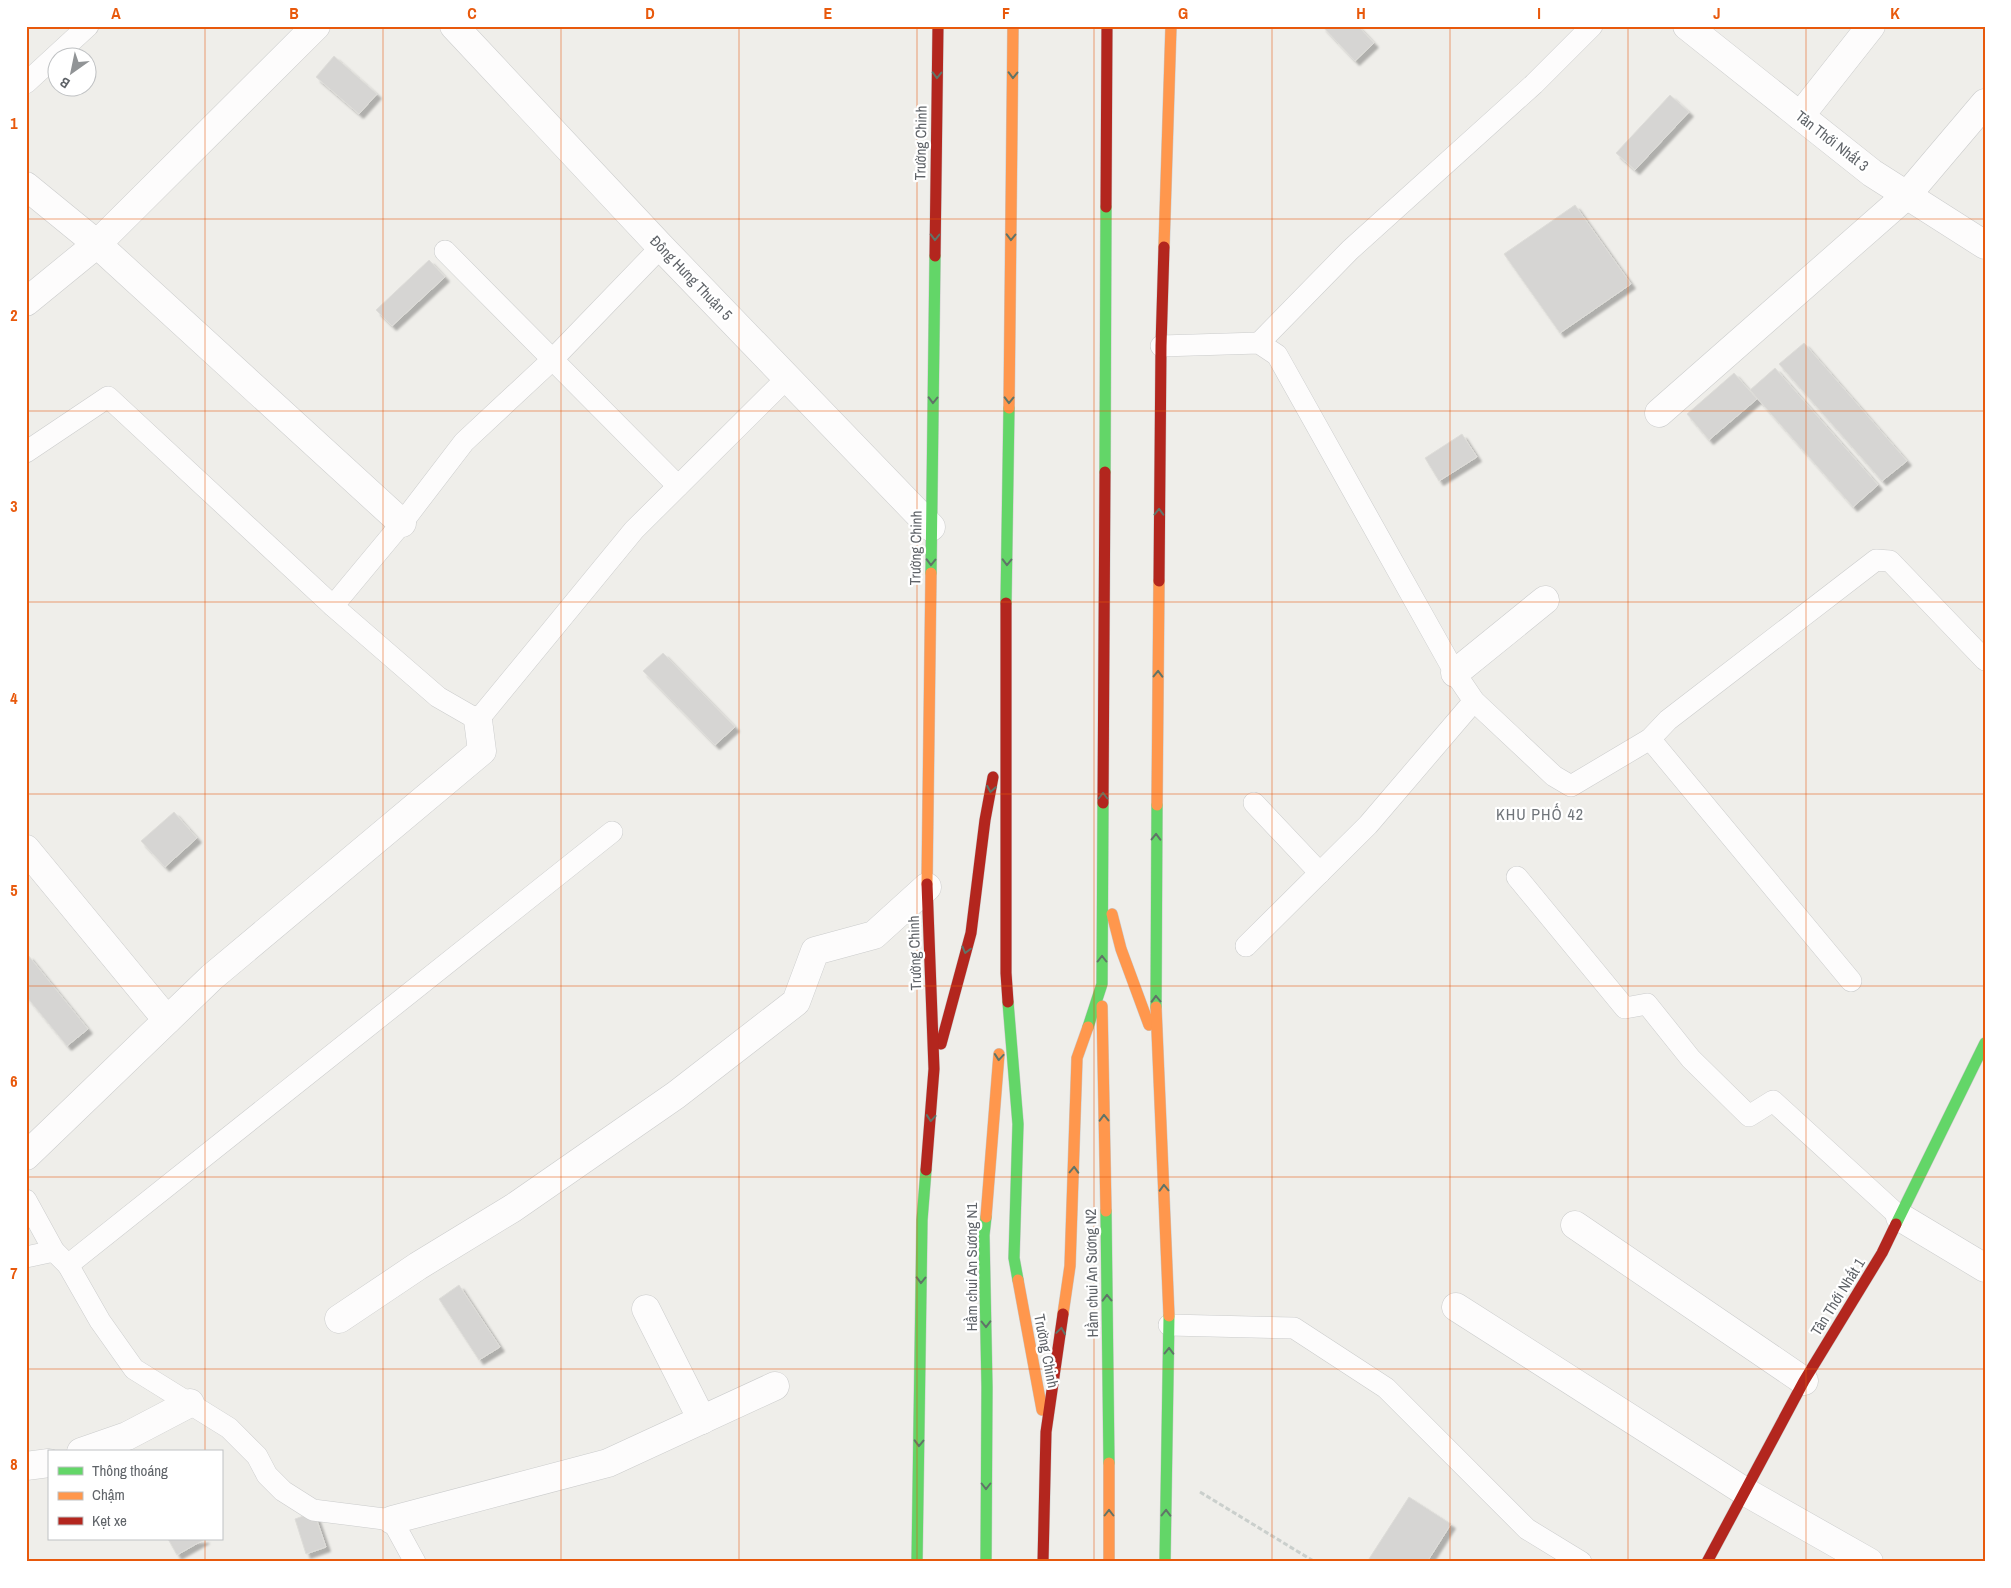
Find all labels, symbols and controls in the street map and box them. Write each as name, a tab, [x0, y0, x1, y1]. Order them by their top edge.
text: A	[111, 2, 121, 24]
text: B	[289, 2, 299, 24]
text: C	[467, 2, 477, 24]
text: D	[645, 2, 655, 24]
text: E	[824, 2, 833, 24]
text: F	[1002, 2, 1010, 24]
text: G	[1178, 2, 1188, 24]
text: H	[1356, 2, 1366, 24]
text: I	[1537, 2, 1541, 24]
text: J	[1713, 2, 1721, 24]
text: K	[1890, 2, 1900, 24]
north arrow	[48, 48, 98, 98]
one-way arrow	[932, 72, 942, 79]
one-way arrow	[1008, 72, 1018, 79]
text: B	[57, 73, 73, 93]
street label: Trường Chinh	[909, 105, 932, 181]
street label: Tân Thới Nhất 3	[1791, 105, 1873, 176]
text: 1	[10, 112, 18, 134]
street label: Đông Hưng Thuận 5	[645, 231, 737, 325]
one-way arrow	[930, 234, 940, 242]
one-way arrow	[1006, 234, 1016, 242]
text: 2	[10, 304, 18, 326]
one-way arrow	[928, 396, 938, 404]
one-way arrow	[1004, 396, 1014, 404]
text: 3	[10, 495, 18, 517]
one-way arrow	[1154, 507, 1164, 515]
street label: Trường Chinh	[904, 510, 927, 586]
one-way arrow	[926, 559, 936, 567]
one-way arrow	[1002, 559, 1012, 567]
one-way arrow	[1153, 670, 1163, 678]
text: 4	[10, 687, 18, 709]
one-way arrow	[986, 785, 996, 794]
one-way arrow	[1098, 792, 1108, 800]
district label: KHU PHỐ 42	[1496, 803, 1584, 825]
one-way arrow	[1151, 832, 1162, 840]
text: 5	[10, 879, 18, 901]
street label: Trường Chinh	[903, 915, 926, 991]
one-way arrow	[962, 945, 972, 953]
one-way arrow	[1097, 954, 1107, 962]
one-way arrow	[1150, 995, 1161, 1003]
one-way arrow	[994, 1053, 1005, 1061]
text: 6	[10, 1070, 18, 1092]
one-way arrow	[925, 1114, 936, 1122]
one-way arrow	[1099, 1114, 1109, 1122]
one-way arrow	[1068, 1165, 1079, 1173]
one-way arrow	[1158, 1184, 1169, 1192]
street label: Hầm chui An Sương N1	[961, 1203, 982, 1331]
street label: Hầm chui An Sương N2	[1080, 1208, 1103, 1337]
street label: Tân Thới Nhất 1	[1805, 1254, 1870, 1339]
text: 7	[10, 1262, 18, 1284]
one-way arrow	[916, 1276, 927, 1284]
one-way arrow	[1102, 1294, 1113, 1302]
street label: Trường Chinh	[1029, 1312, 1064, 1390]
one-way arrow	[981, 1320, 991, 1328]
one-way arrow	[1055, 1327, 1065, 1336]
one-way arrow	[1164, 1346, 1174, 1354]
one-way arrow	[914, 1439, 924, 1447]
legend	[48, 1450, 222, 1540]
text: 8	[10, 1453, 18, 1475]
text: Thông thoáng	[92, 1460, 168, 1481]
one-way arrow	[981, 1482, 991, 1490]
text: Chậm	[92, 1484, 125, 1505]
one-way arrow	[1104, 1509, 1114, 1516]
one-way arrow	[1161, 1509, 1171, 1516]
text: Kẹt xe	[92, 1510, 127, 1531]

